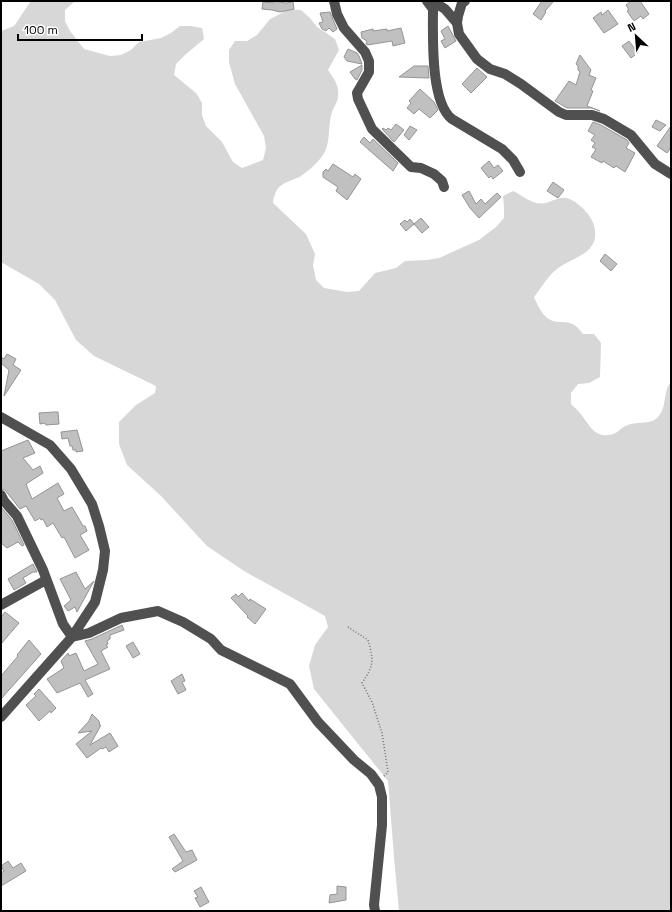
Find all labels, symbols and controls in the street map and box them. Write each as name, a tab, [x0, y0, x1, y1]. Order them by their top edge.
scale bar	[18, 16, 142, 42]
north arrow	[616, 16, 656, 56]
text: N	[625, 19, 638, 35]
text: 100 m	[24, 22, 58, 38]

